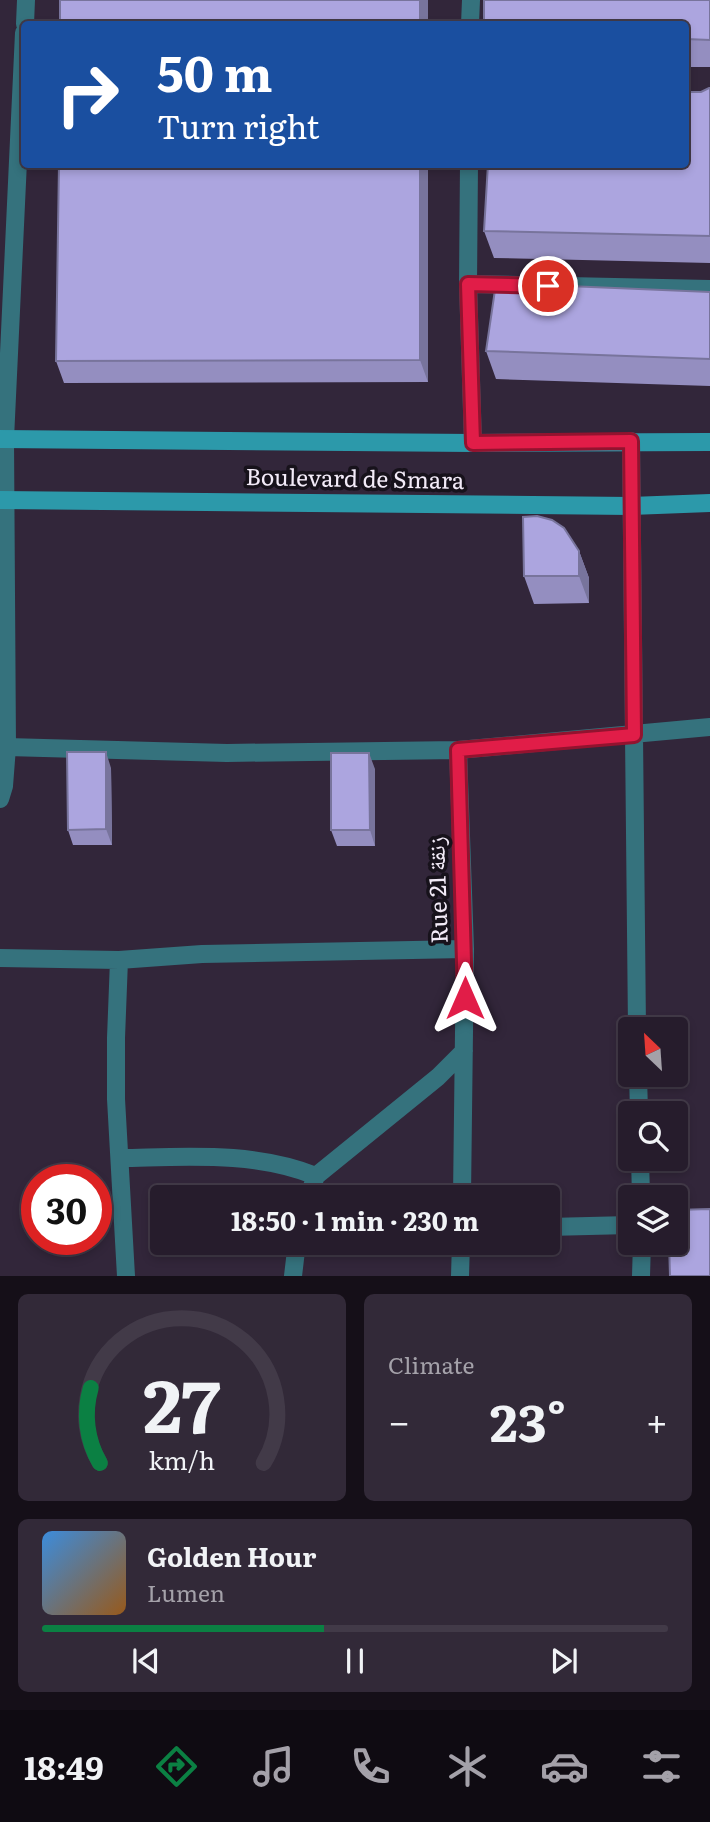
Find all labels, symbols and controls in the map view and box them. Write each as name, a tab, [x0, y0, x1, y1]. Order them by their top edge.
text: 50 m	[157, 34, 273, 107]
icon: right	[42, 49, 133, 140]
text: Turn right	[157, 101, 319, 149]
pin	[518, 256, 578, 316]
icon: arrive	[529, 267, 567, 305]
street label: Boulevard de Smara	[245, 458, 465, 496]
street label: Rue 21 زنقة	[417, 836, 455, 944]
position arrow	[428, 961, 502, 1035]
north arrow	[618, 1017, 688, 1087]
map controls	[618, 1017, 688, 1255]
button: search	[618, 1101, 688, 1171]
speed limit sign: 30	[21, 1164, 112, 1255]
button: layers	[618, 1185, 688, 1255]
text: 18:50 · 1 min · 230 m	[231, 1200, 479, 1239]
text: Climate	[388, 1347, 474, 1381]
text: 27	[143, 1348, 221, 1456]
text: 23°	[490, 1381, 566, 1458]
text: −	[388, 1391, 410, 1448]
text: +	[646, 1391, 668, 1448]
text: km/h	[149, 1441, 215, 1478]
text: Golden Hour	[147, 1536, 316, 1575]
text: Lumen	[147, 1575, 225, 1609]
icon: previous	[127, 1642, 165, 1680]
icon: pause	[336, 1642, 374, 1680]
icon: next	[545, 1642, 583, 1680]
text: 18:49	[24, 1742, 104, 1790]
icon: directions	[152, 1742, 201, 1791]
icon: music	[249, 1742, 298, 1791]
icon: phone	[346, 1742, 395, 1791]
icon: climate	[443, 1742, 492, 1791]
icon: car	[540, 1742, 589, 1791]
icon: filters	[637, 1742, 686, 1791]

